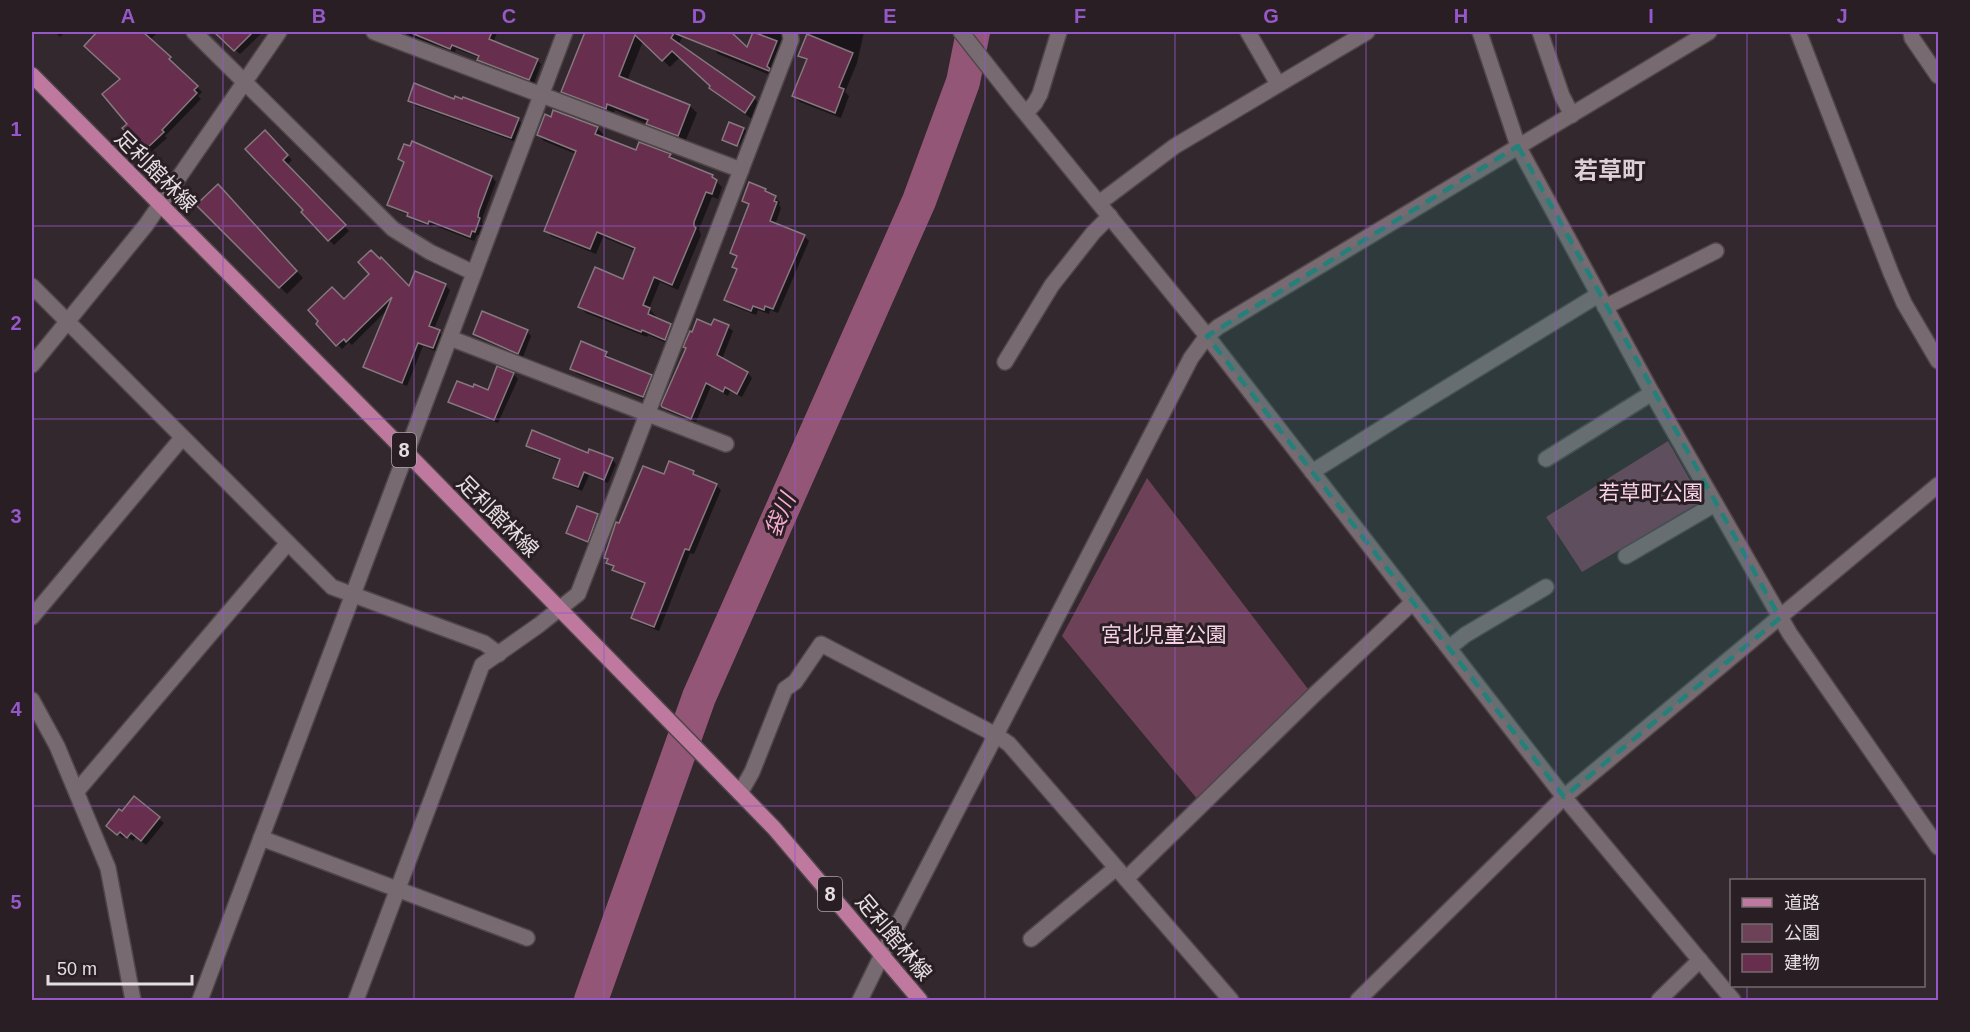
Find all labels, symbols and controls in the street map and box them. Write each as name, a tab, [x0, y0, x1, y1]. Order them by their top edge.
text: A	[121, 5, 135, 27]
text: B	[312, 5, 326, 27]
text: C	[502, 5, 516, 27]
text: D	[692, 5, 706, 27]
text: E	[883, 5, 897, 27]
text: F	[1074, 5, 1086, 27]
text: G	[1263, 5, 1279, 27]
text: H	[1454, 5, 1468, 27]
text: I	[1648, 5, 1654, 27]
text: J	[1836, 5, 1848, 27]
text: 1	[10, 118, 22, 140]
street label: 足利館林線	[111, 126, 201, 216]
district label: 若草町	[1574, 157, 1646, 184]
text: 2	[10, 312, 22, 334]
road number: 8	[392, 433, 416, 467]
street label: 足利館林線	[453, 471, 543, 561]
park label: 若草町公園	[1599, 481, 1704, 504]
water label: 袋川	[760, 488, 801, 540]
text: 3	[10, 505, 22, 527]
park label: 宮北児童公園	[1101, 623, 1227, 646]
text: 4	[10, 698, 22, 720]
road number: 8	[818, 877, 842, 911]
legend	[1730, 879, 1925, 987]
street label: 足利館林線	[851, 889, 937, 985]
text: 5	[10, 891, 22, 913]
text: 道路	[1784, 893, 1820, 913]
text: 公園	[1784, 923, 1820, 943]
scale bar	[48, 948, 192, 986]
text: 建物	[1784, 953, 1820, 973]
text: 50 m	[57, 959, 97, 979]

